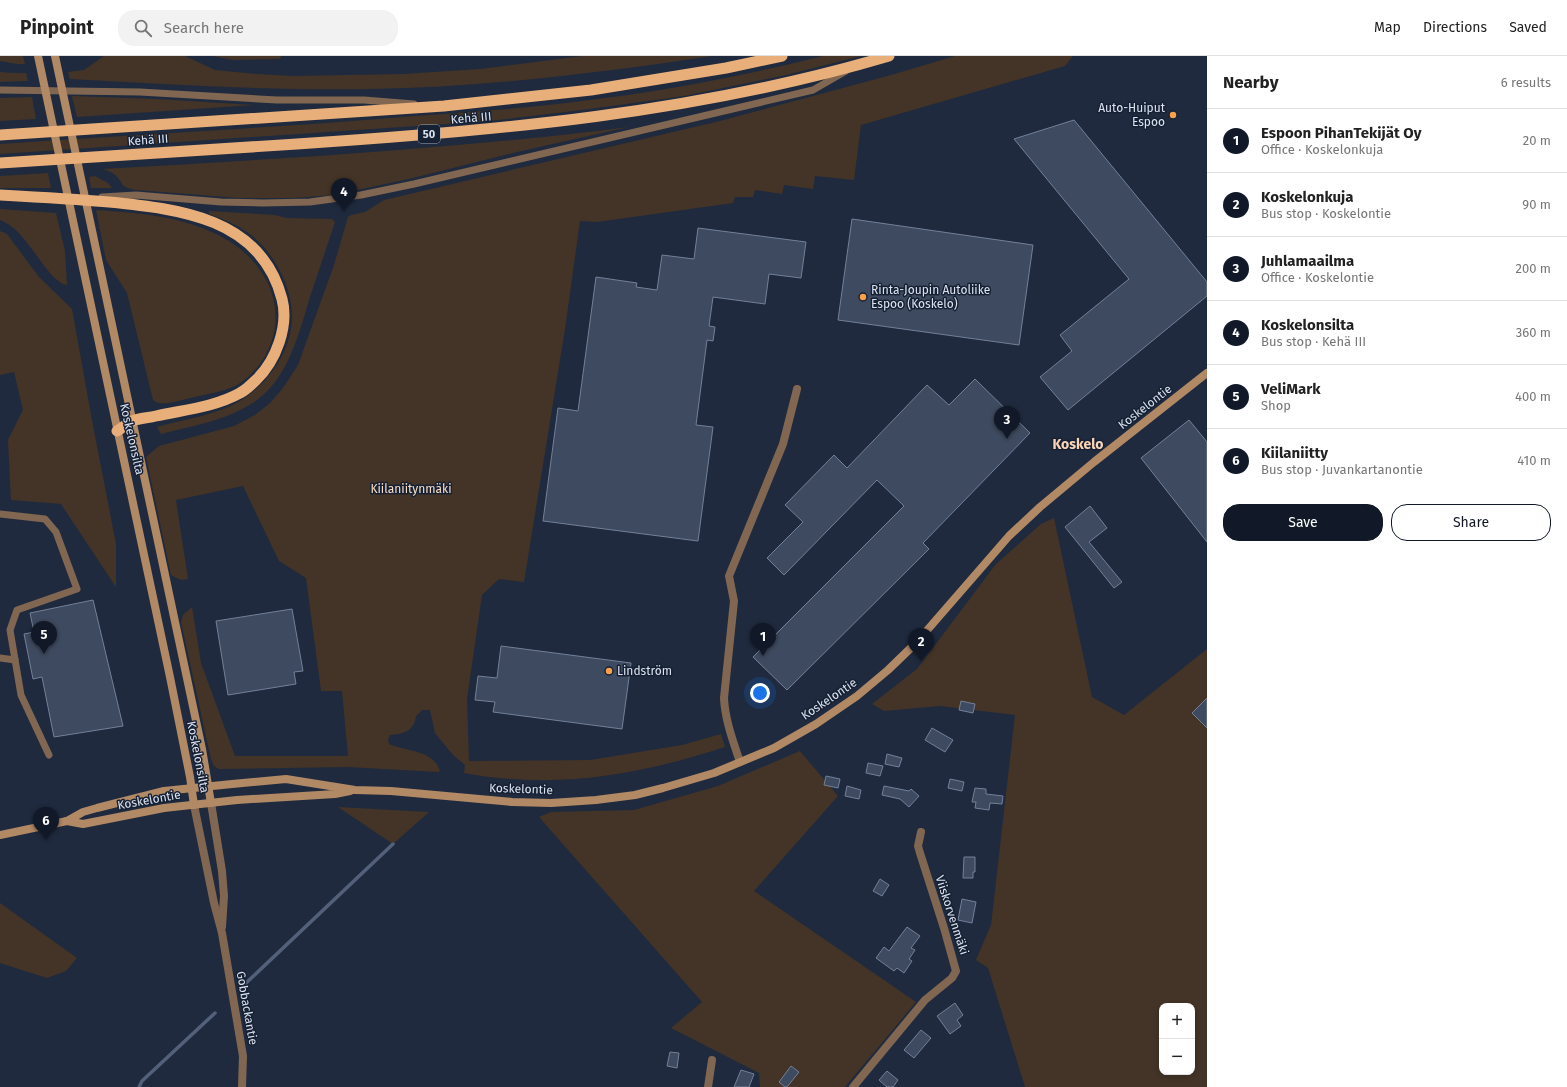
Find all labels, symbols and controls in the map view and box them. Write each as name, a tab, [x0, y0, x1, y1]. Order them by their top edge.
search box	[118, 10, 398, 46]
text: Pinpoint	[20, 16, 94, 39]
icon: search	[132, 17, 154, 39]
text: Search here	[164, 19, 244, 37]
text: Map	[1374, 19, 1401, 36]
text: Directions	[1423, 19, 1487, 36]
text: Saved	[1509, 19, 1547, 36]
text: Nearby	[1223, 72, 1278, 93]
text: 6 results	[1501, 75, 1551, 90]
place label: Auto-Huiput Espoo	[1098, 101, 1166, 129]
street label: Kehä III	[450, 109, 492, 127]
marker: Auto-Huiput Espoo	[1168, 110, 1178, 120]
text: Espoon PihanTekijät Oy	[1261, 124, 1422, 142]
road number: 50	[418, 125, 440, 143]
street label: Kehä III	[127, 132, 169, 148]
text: 1	[1233, 133, 1239, 148]
text: 20 m	[1523, 133, 1551, 148]
text: Office · Koskelonkuja	[1261, 142, 1383, 157]
pin: 4	[331, 178, 357, 211]
text: Koskelonkuja	[1261, 188, 1354, 206]
text: 2	[1233, 197, 1239, 212]
text: 90 m	[1522, 197, 1551, 212]
text: Bus stop · Koskelontie	[1261, 206, 1391, 221]
text: Juhlamaailma	[1261, 252, 1354, 270]
text: 3	[1233, 261, 1239, 276]
text: 200 m	[1515, 261, 1551, 276]
text: Office · Koskelontie	[1261, 270, 1374, 285]
place label: Rinta-Joupin Autoliike Espoo (Koskelo)	[871, 283, 990, 311]
marker: Rinta-Joupin Autoliike Espoo (Koskelo)	[858, 292, 868, 302]
text: Koskelonsilta	[1261, 316, 1354, 334]
text: 4	[1232, 325, 1240, 340]
text: 360 m	[1516, 325, 1551, 340]
text: Bus stop · Kehä III	[1261, 334, 1366, 349]
text: VeliMark	[1261, 380, 1320, 398]
street label: Koskelontie	[1116, 382, 1174, 432]
text: 5	[1233, 389, 1239, 404]
text: 400 m	[1515, 389, 1551, 404]
text: Shop	[1261, 398, 1291, 413]
street label: Koskelonsilta	[117, 402, 147, 476]
pin: 3	[994, 406, 1020, 439]
district label: Koskelo	[1052, 436, 1104, 453]
text: Kiilaniitty	[1261, 444, 1328, 462]
text: 6	[1232, 453, 1240, 468]
text: 410 m	[1517, 453, 1551, 468]
text: Bus stop · Juvankartanontie	[1261, 462, 1423, 477]
park label: Kiilaniitynmäki	[370, 482, 452, 496]
button: Save	[1223, 504, 1383, 541]
button: Share	[1391, 504, 1551, 541]
pin: 5	[31, 621, 57, 654]
pin: 1	[750, 623, 776, 656]
pin: 2	[908, 628, 934, 661]
place label: Lindström	[617, 664, 672, 678]
marker: Lindström	[604, 666, 614, 676]
street label: Koskelontie	[799, 675, 859, 723]
your location	[750, 683, 770, 703]
street label: Koskelonsilta	[184, 720, 212, 794]
street label: Koskelontie	[489, 781, 553, 797]
street label: Koskelontie	[116, 788, 182, 812]
pin: 6	[33, 807, 59, 840]
street label: Viiskorvenmäki	[933, 874, 971, 956]
street label: Gobbackantie	[234, 970, 260, 1046]
map controls	[1159, 1003, 1195, 1075]
button: +	[1159, 1003, 1195, 1039]
button: −	[1159, 1039, 1195, 1075]

